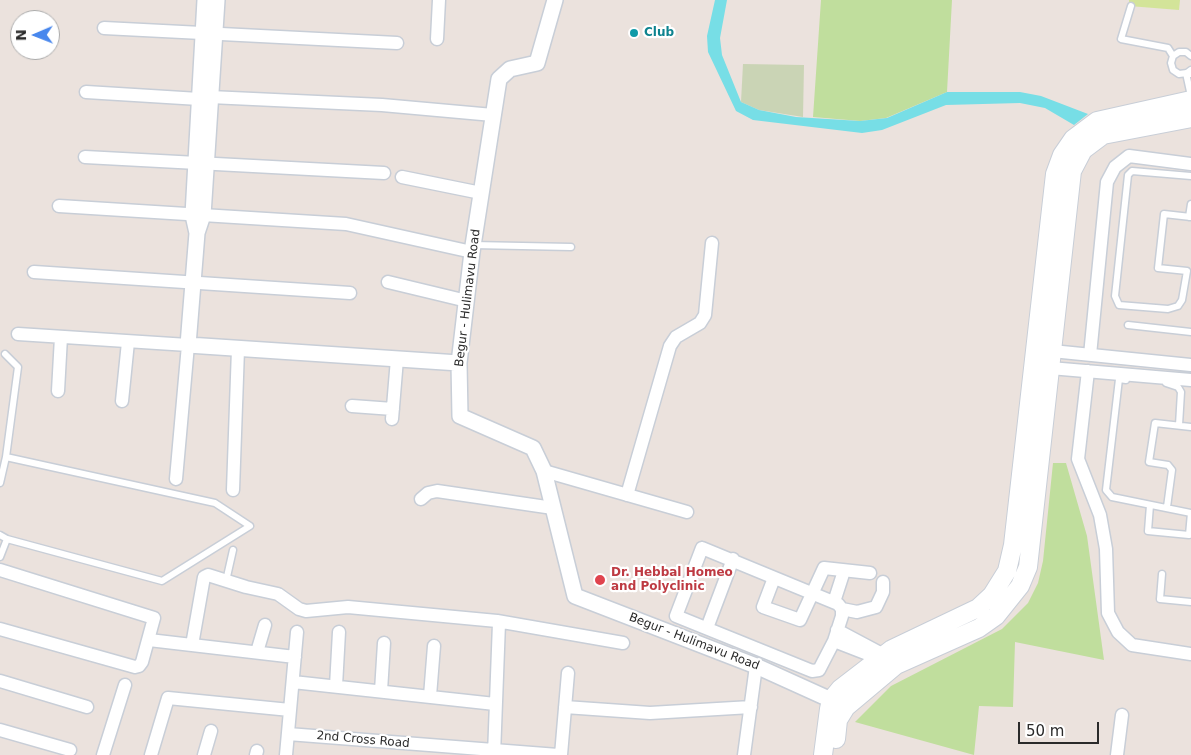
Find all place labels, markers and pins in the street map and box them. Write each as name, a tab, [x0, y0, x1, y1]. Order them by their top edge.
place label: Club	[644, 26, 674, 40]
marker: Club	[628, 27, 640, 39]
place label: Dr. Hebbal Homeo and Polyclinic	[611, 566, 733, 594]
marker: Dr. Hebbal Homeo and Polyclinic	[593, 573, 607, 587]

